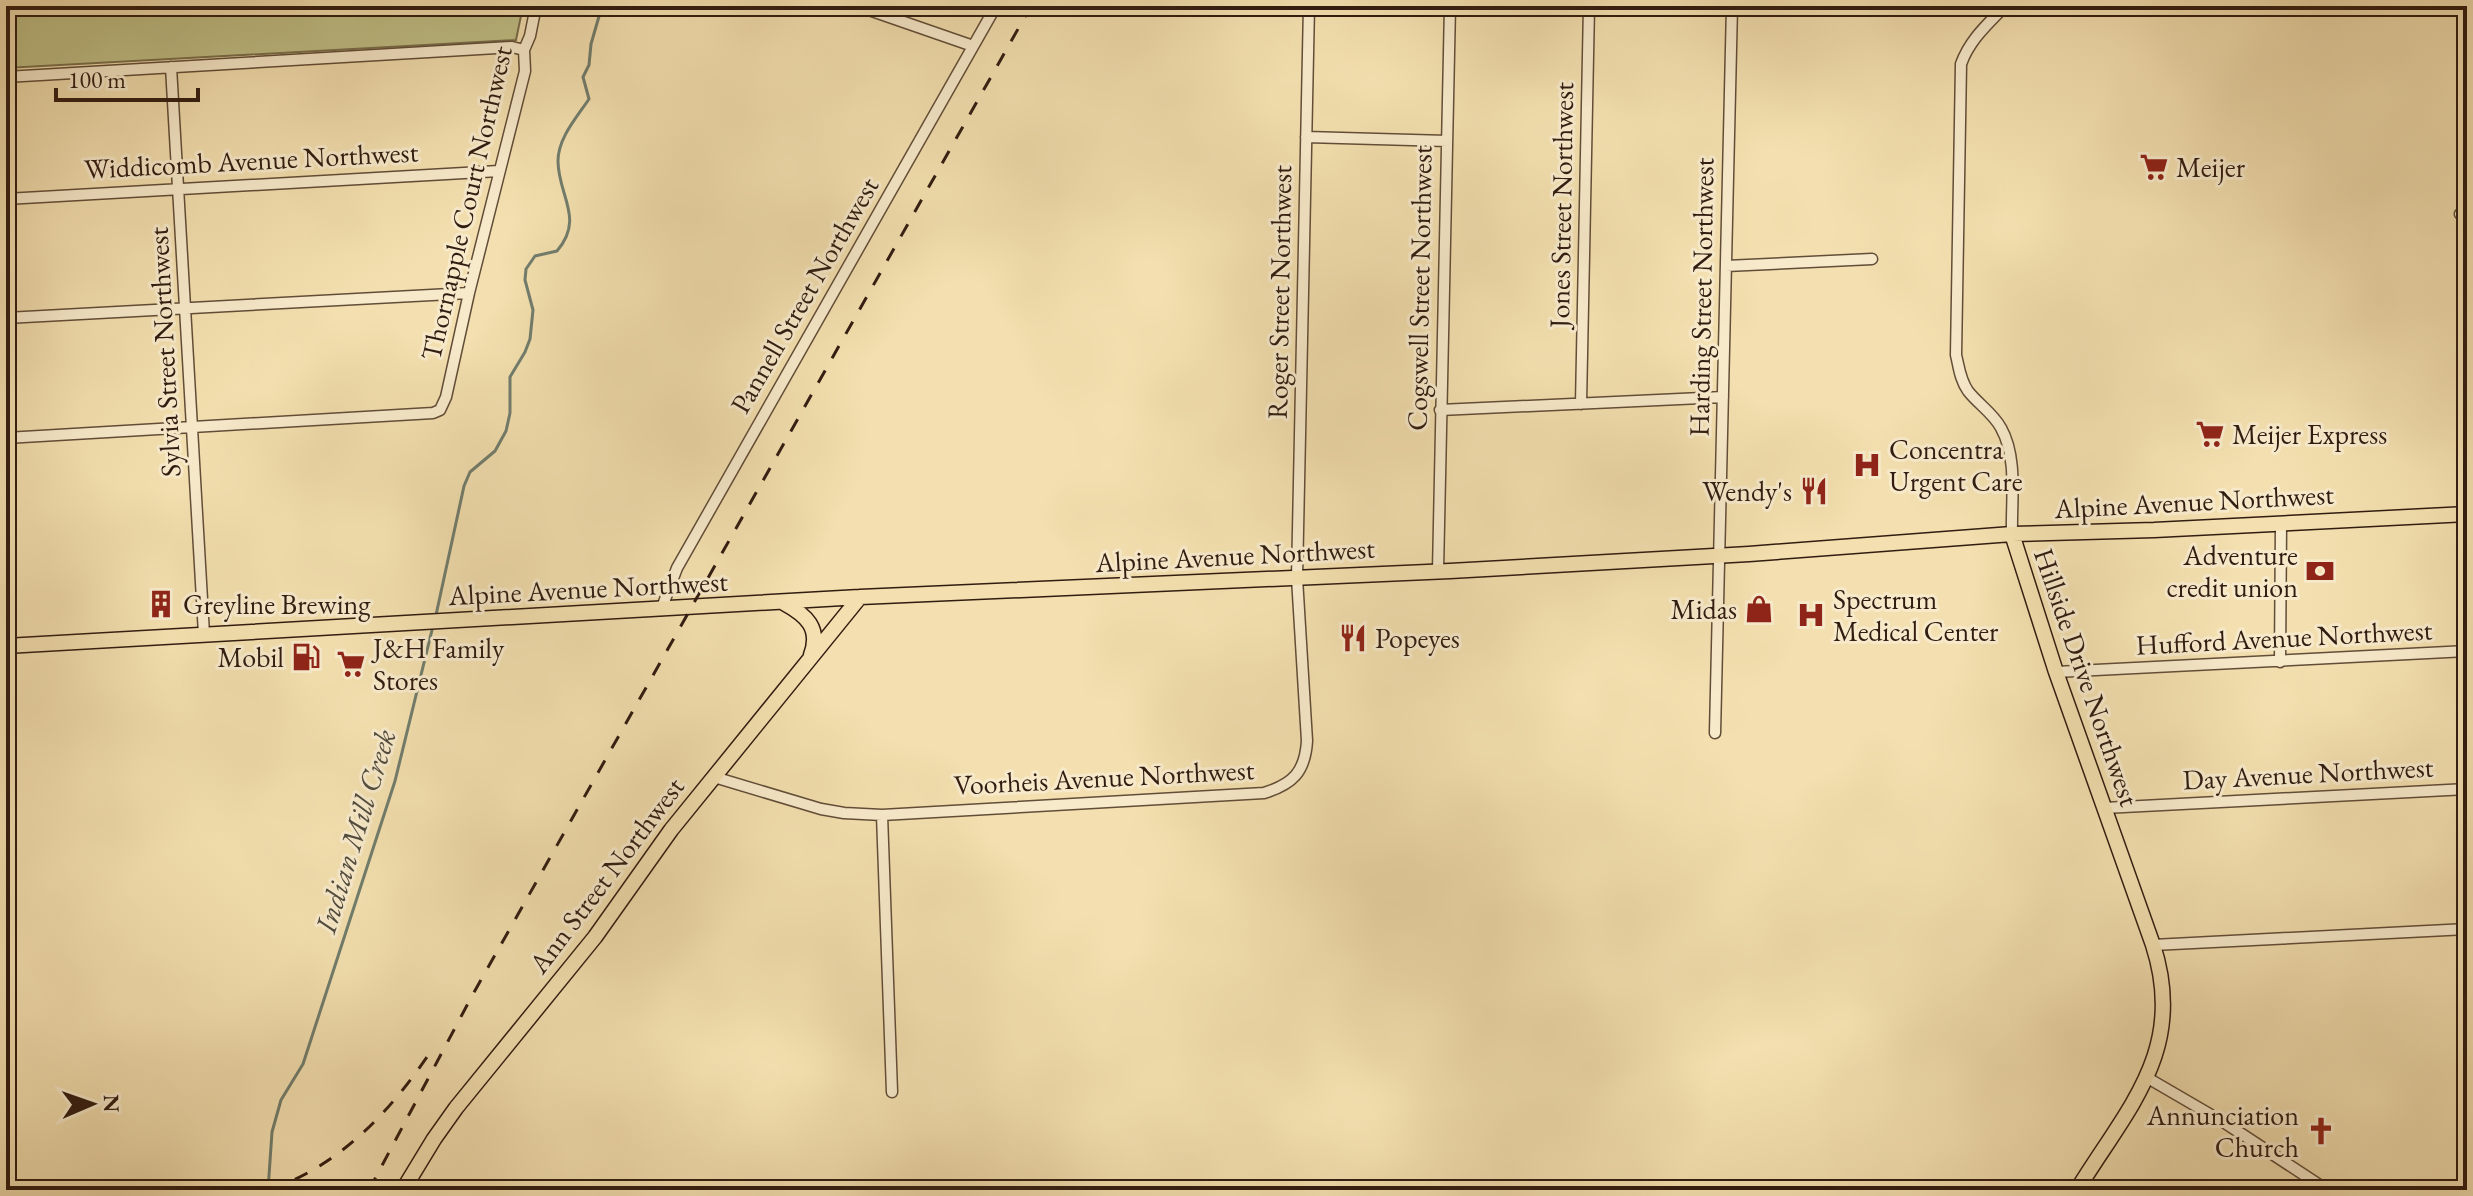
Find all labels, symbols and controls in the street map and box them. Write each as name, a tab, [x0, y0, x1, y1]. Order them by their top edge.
street label: Thornapple Court Northwest	[412, 42, 520, 364]
scale bar	[56, 52, 198, 102]
text: 100 m	[68, 64, 126, 95]
street label: Jones Street Northwest	[1541, 82, 1581, 330]
street label: Widdicomb Avenue Northwest	[83, 133, 419, 187]
street label: Cogswell Street Northwest	[1399, 145, 1439, 431]
place label: Meijer	[2176, 149, 2246, 185]
supermarket icon: Meijer	[2139, 152, 2169, 182]
street label: Harding Street Northwest	[1681, 157, 1721, 437]
street label: Roger Street Northwest	[1259, 164, 1299, 419]
street label: Pannell Street Northwest	[722, 170, 886, 420]
street label: Sylvia Street Northwest	[139, 226, 189, 478]
place label: Meijer Express	[2232, 416, 2387, 452]
supermarket icon: Meijer Express	[2195, 419, 2225, 449]
place label: Concentra Urgent Care	[1889, 431, 2023, 499]
hospital icon: Concentra Urgent Care	[1852, 450, 1882, 480]
place label: Wendy's	[1702, 473, 1792, 509]
restaurant icon: Wendy's	[1799, 476, 1829, 506]
street label: Alpine Avenue Northwest	[2052, 476, 2335, 526]
street label: Alpine Avenue Northwest	[1093, 530, 1376, 580]
place label: Adventure credit union	[2167, 537, 2298, 605]
street label: Hillside Drive Northwest	[2026, 543, 2148, 811]
bank icon: Adventure credit union	[2305, 556, 2335, 586]
street label: Alpine Avenue Northwest	[446, 563, 729, 613]
place label: Spectrum Medical Center	[1833, 581, 1999, 649]
place label: Greyline Brewing	[183, 586, 371, 622]
building icon: Greyline Brewing	[146, 589, 176, 619]
place label: Midas	[1671, 591, 1737, 627]
shop icon: Midas	[1744, 594, 1774, 624]
hospital icon: Spectrum Medical Center	[1796, 600, 1826, 630]
street label: Hufford Avenue Northwest	[2135, 611, 2433, 663]
place label: Popeyes	[1375, 620, 1460, 656]
restaurant icon: Popeyes	[1338, 623, 1368, 653]
place label: J&H Family Stores	[371, 630, 505, 698]
place label: Mobil	[217, 639, 284, 675]
fuel station icon: Mobil	[291, 642, 321, 672]
supermarket icon: J&H Family Stores	[336, 649, 366, 679]
water label: Indian Mill Creek	[305, 724, 405, 939]
street label: Day Avenue Northwest	[2182, 748, 2434, 798]
street label: Voorheis Avenue Northwest	[953, 751, 1255, 803]
street label: Ann Street Northwest	[520, 769, 692, 981]
north arrow	[52, 1064, 132, 1144]
text: N	[97, 1094, 126, 1113]
place label: Annunciation Church	[2146, 1097, 2299, 1165]
church icon: Annunciation Church	[2306, 1116, 2336, 1146]

